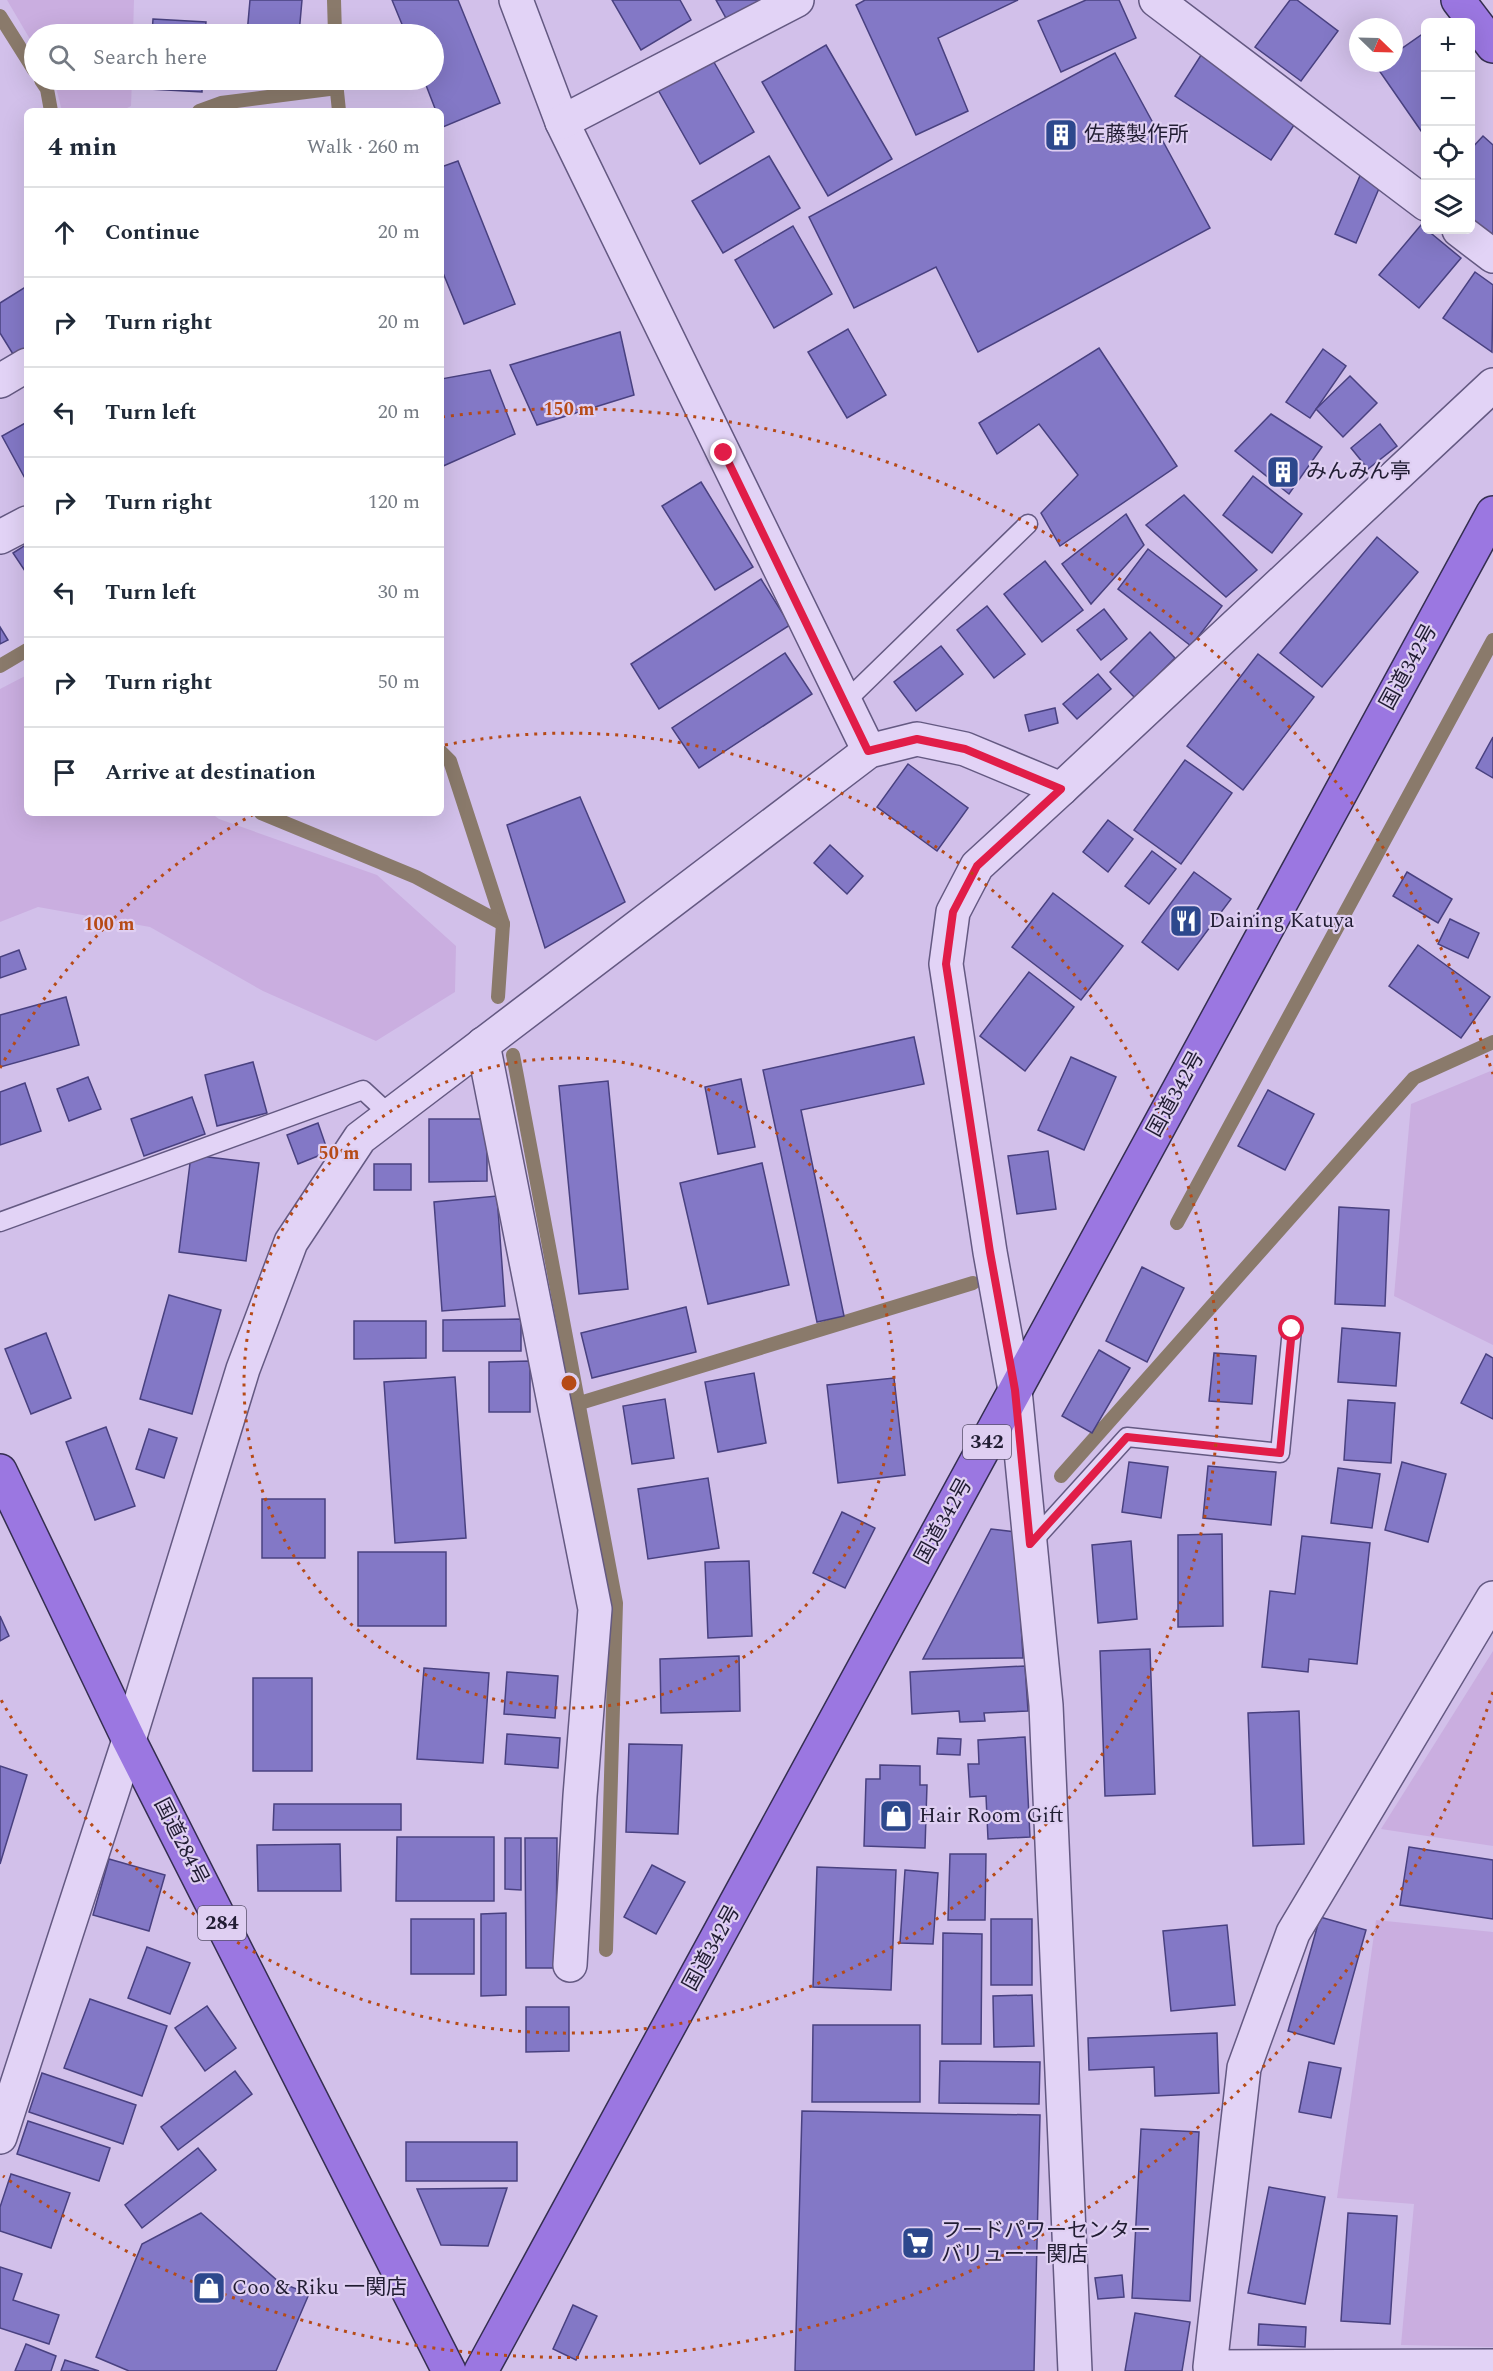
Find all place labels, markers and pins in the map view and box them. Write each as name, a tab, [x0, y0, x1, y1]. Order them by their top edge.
building icon: 佐藤製作所	[1043, 117, 1079, 153]
place label: 佐藤製作所	[1084, 119, 1189, 151]
building icon: みんみん亭	[1265, 454, 1301, 490]
place label: みんみん亭	[1306, 456, 1411, 488]
restaurant icon: Daining Katuya	[1168, 903, 1204, 939]
place label: Daining Katuya	[1209, 905, 1355, 937]
centre of rings	[559, 1373, 579, 1393]
shop icon: Hair Room Gift	[878, 1798, 914, 1834]
place label: Hair Room Gift	[919, 1800, 1064, 1832]
place label: フードパワーセンター バリュー一関店	[941, 2215, 1151, 2271]
supermarket icon: フードパワーセンター バリュー一関店	[900, 2225, 936, 2261]
shop icon: Coo & Riku 一関店	[191, 2270, 227, 2306]
place label: Coo & Riku 一関店	[232, 2272, 407, 2304]

